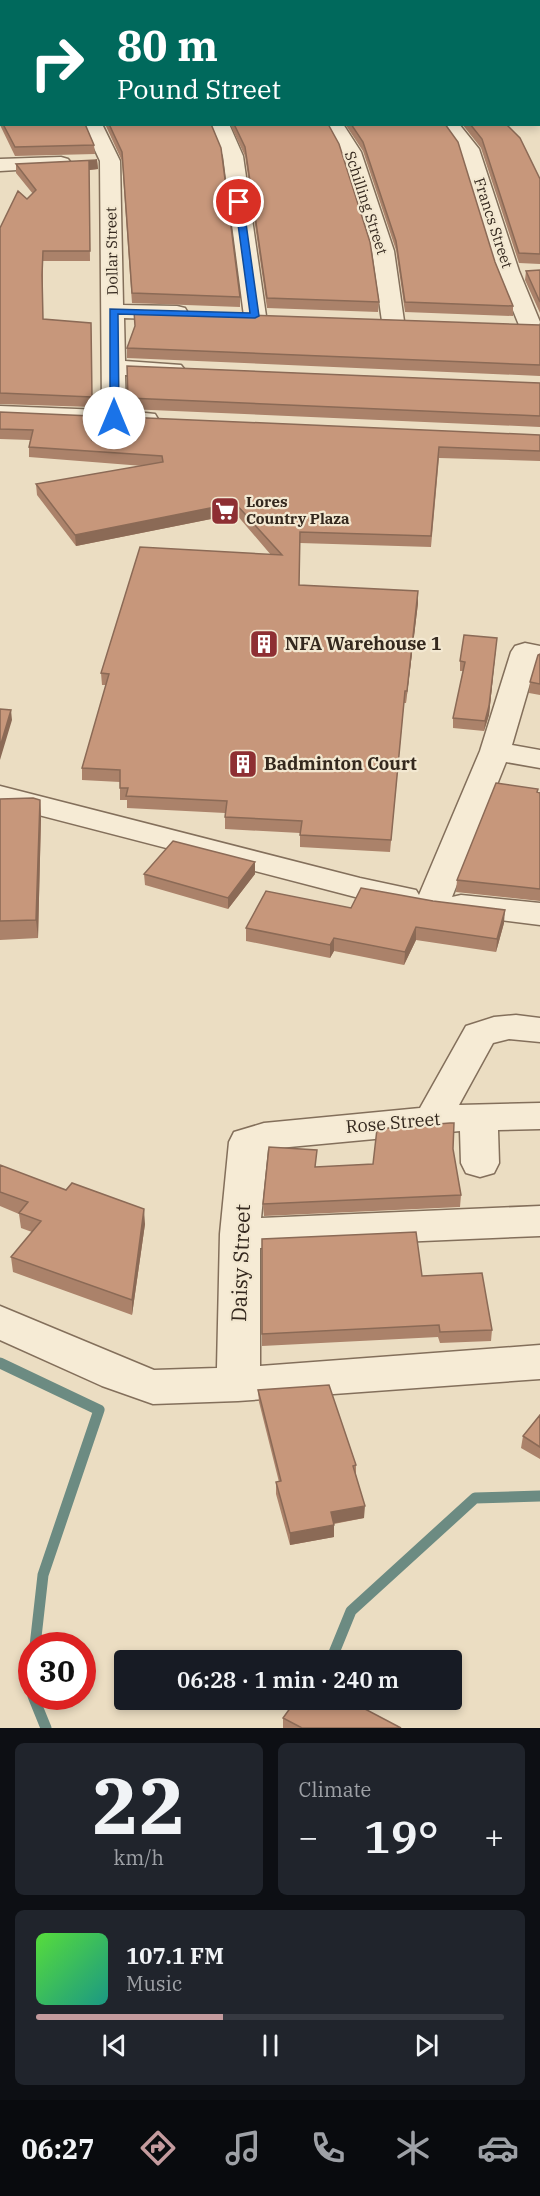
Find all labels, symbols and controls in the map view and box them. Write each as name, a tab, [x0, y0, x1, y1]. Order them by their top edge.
text: 80 m	[117, 18, 218, 73]
icon: right	[18, 24, 96, 102]
text: Pound Street	[117, 71, 281, 106]
street label: Schilling Street	[341, 149, 392, 257]
street label: Francs Street	[470, 175, 517, 271]
pin	[213, 176, 264, 227]
icon: arrive	[222, 185, 255, 218]
street label: Dollar Street	[101, 207, 122, 295]
position arrow	[82, 386, 146, 450]
place label: Lores Country Plaza	[246, 492, 350, 528]
supermarket icon: Lores Country Plaza	[209, 495, 241, 527]
building icon: NFA Warehouse 1	[248, 628, 280, 660]
place label: NFA Warehouse 1	[285, 632, 442, 655]
building icon: Badminton Court	[227, 748, 259, 780]
place label: Badminton Court	[264, 752, 417, 775]
street label: Rose Street	[345, 1107, 441, 1138]
street label: Daisy Street	[224, 1203, 256, 1322]
speed limit sign: 30	[18, 1632, 96, 1710]
text: 06:28 · 1 min · 240 m	[177, 1665, 399, 1694]
text: 22	[92, 1754, 186, 1855]
text: Climate	[299, 1776, 371, 1803]
text: 19°	[364, 1807, 439, 1865]
text: −	[299, 1815, 318, 1858]
text: +	[484, 1815, 504, 1858]
text: km/h	[113, 1844, 164, 1871]
text: 107.1 FM	[126, 1941, 224, 1970]
text: Music	[126, 1970, 182, 1997]
icon: previous	[98, 2029, 131, 2062]
icon: pause	[254, 2029, 287, 2062]
icon: next	[410, 2029, 443, 2062]
icon: directions	[137, 2127, 179, 2169]
icon: music	[222, 2127, 264, 2169]
icon: phone	[307, 2127, 349, 2169]
icon: climate	[392, 2127, 434, 2169]
icon: car	[477, 2127, 519, 2169]
text: 06:27	[21, 2131, 94, 2166]

